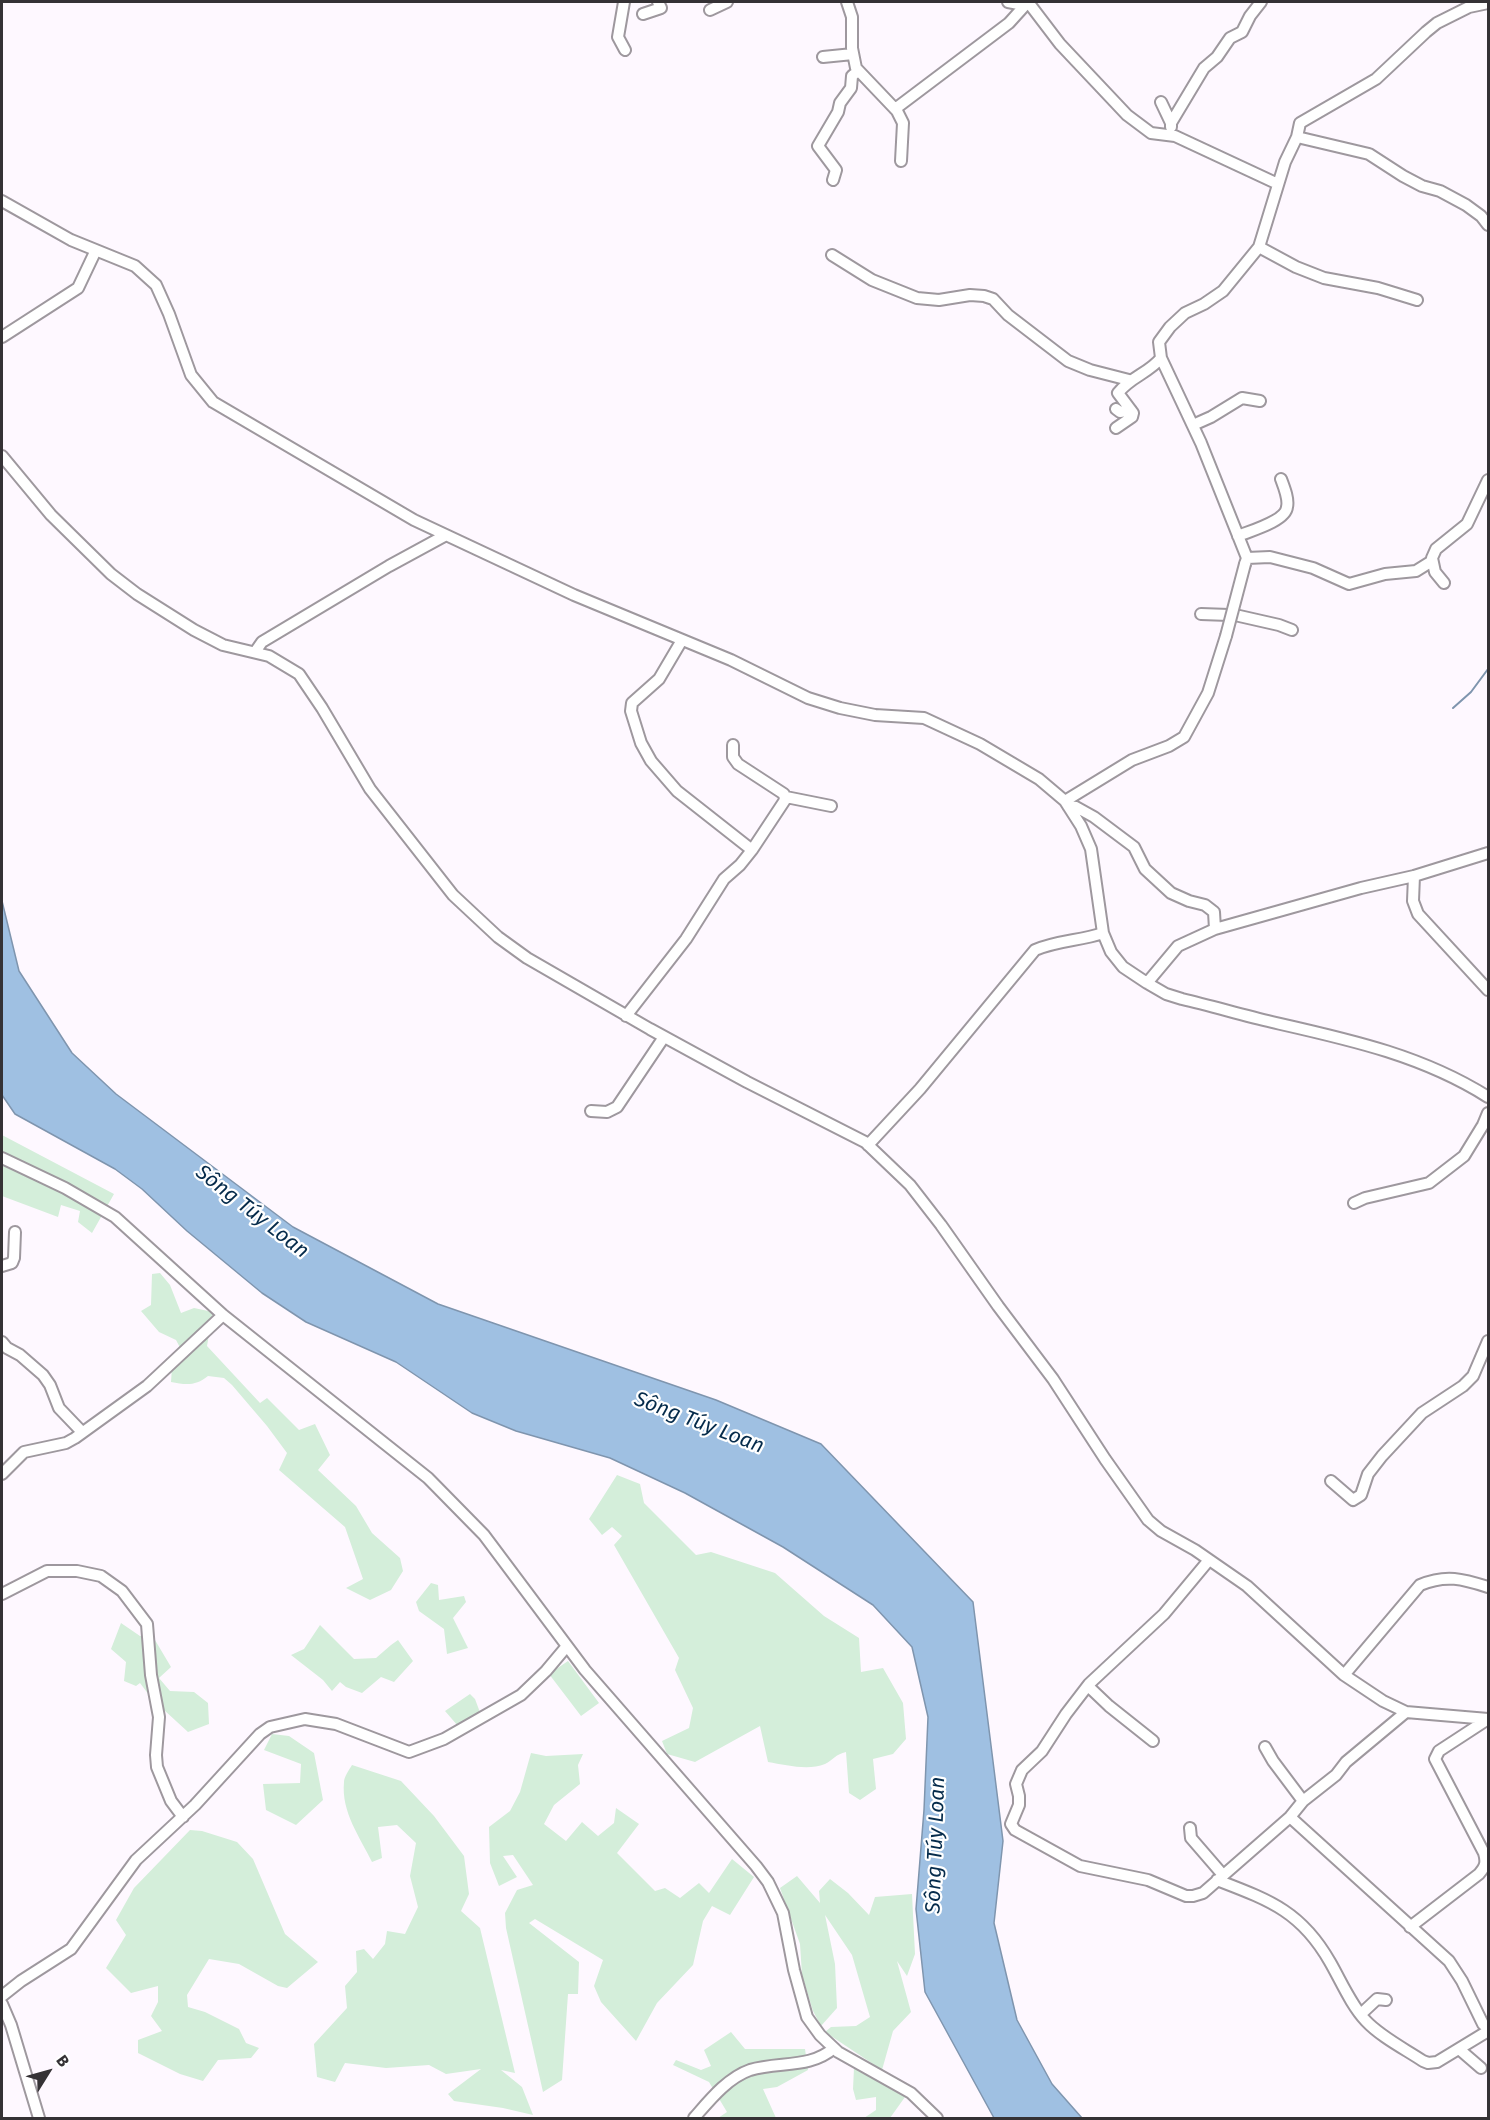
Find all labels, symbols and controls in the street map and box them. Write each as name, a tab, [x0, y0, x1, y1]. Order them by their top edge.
water label: Sông Túy Loan	[190, 1160, 314, 1264]
water label: Sông Túy Loan	[631, 1387, 767, 1459]
water label: Sông Túy Loan	[921, 1776, 951, 1914]
north arrow	[18, 2042, 78, 2102]
text: B	[52, 2051, 73, 2071]

